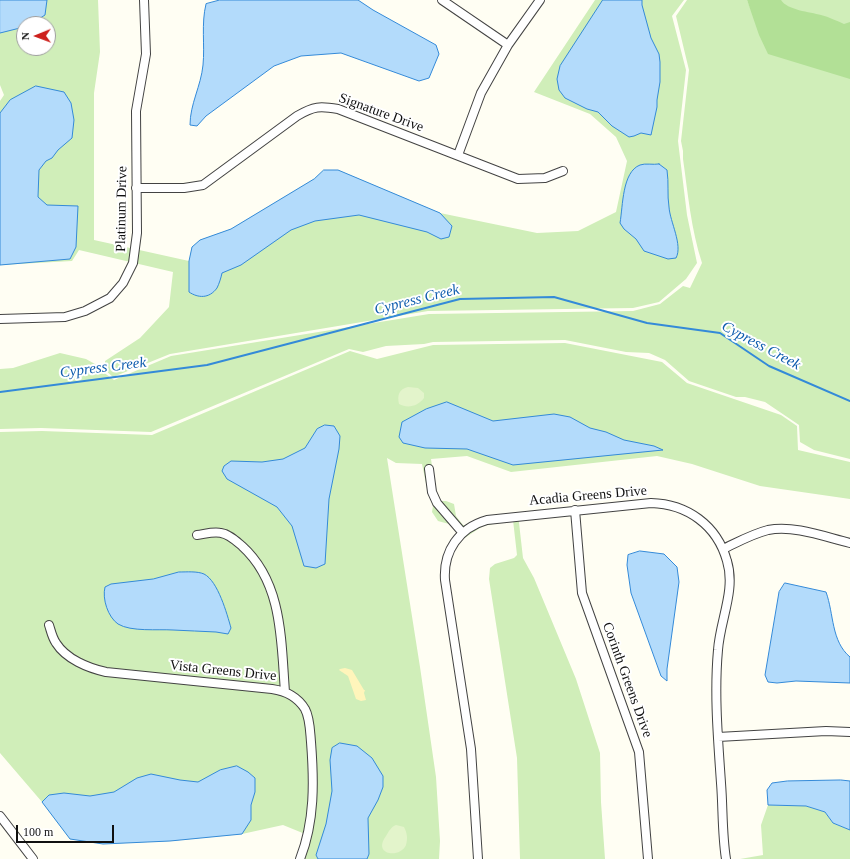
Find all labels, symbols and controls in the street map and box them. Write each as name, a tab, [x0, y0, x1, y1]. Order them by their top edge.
north arrow	[16, 16, 56, 56]
text: N	[19, 32, 31, 40]
street label: Signature Drive	[336, 90, 426, 136]
street label: Platinum Drive	[113, 166, 131, 252]
water label: Cypress Creek	[373, 281, 461, 319]
water label: Cypress Creek	[718, 318, 804, 374]
water label: Cypress Creek	[59, 354, 147, 382]
street label: Acadia Greens Drive	[528, 482, 648, 510]
street label: Corinth Greens Drive	[598, 620, 656, 740]
street label: Vista Greens Drive	[169, 657, 277, 685]
scale bar	[18, 817, 116, 843]
text: 100 m	[23, 825, 53, 839]

